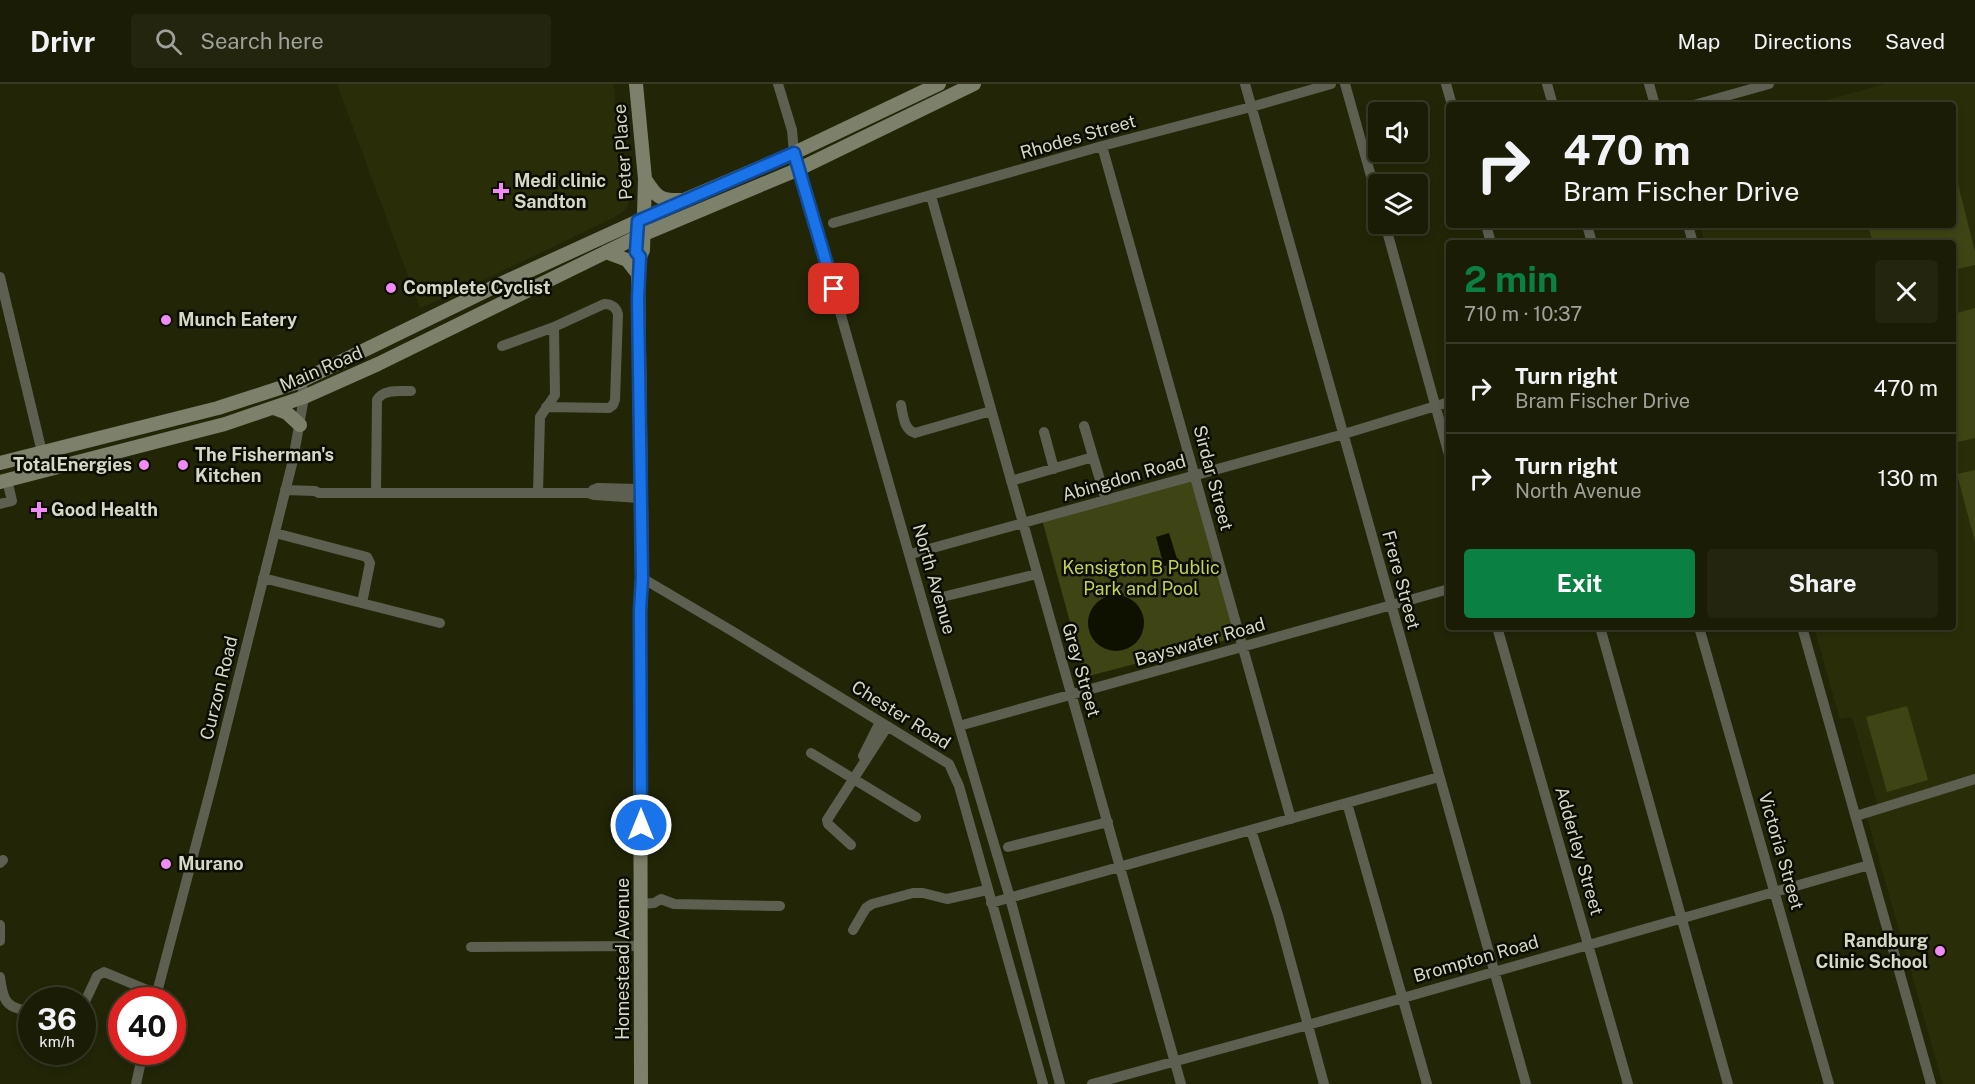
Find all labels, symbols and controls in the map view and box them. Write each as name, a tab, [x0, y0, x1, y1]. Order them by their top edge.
search box	[131, 14, 551, 68]
text: Drivr	[30, 25, 95, 58]
icon: search	[152, 25, 185, 58]
text: Search here	[200, 28, 324, 54]
text: Map	[1678, 29, 1720, 54]
text: Directions	[1753, 29, 1852, 54]
text: Saved	[1885, 29, 1945, 54]
map controls	[1368, 102, 1428, 234]
button: sound	[1368, 102, 1428, 162]
street label: Peter Place	[609, 103, 636, 201]
street label: Rhodes Street	[1018, 110, 1138, 163]
text: 470 m	[1563, 125, 1691, 174]
icon: right	[1464, 126, 1542, 204]
place label: Medi clinic Sandton	[514, 170, 606, 212]
button: layers	[1368, 174, 1428, 234]
text: Bram Fischer Drive	[1563, 175, 1799, 207]
marker: Medi clinic Sandton	[492, 182, 510, 200]
text: 2 min	[1464, 258, 1558, 300]
button: close	[1875, 260, 1938, 323]
pin	[808, 263, 859, 314]
icon: arrive	[817, 272, 850, 305]
place label: Complete Cyclist	[403, 277, 551, 298]
marker: Complete Cyclist	[384, 281, 398, 295]
text: 710 m · 10:37	[1464, 302, 1582, 326]
place label: Munch Eatery	[178, 309, 297, 330]
marker: Munch Eatery	[159, 313, 173, 327]
street label: Main Road	[276, 342, 365, 395]
text: Turn right	[1515, 363, 1618, 389]
icon: right	[1464, 372, 1497, 405]
text: 470 m	[1874, 375, 1938, 401]
text: Bram Fischer Drive	[1515, 389, 1690, 413]
street label: Sirdar Street	[1189, 423, 1238, 533]
place label: The Fisherman's Kitchen	[195, 444, 334, 486]
street label: Abingdon Road	[1060, 450, 1188, 505]
text: Turn right	[1515, 453, 1618, 479]
place label: TotalEnergies	[13, 454, 132, 475]
marker: TotalEnergies	[137, 458, 151, 472]
marker: The Fisherman's Kitchen	[176, 458, 190, 472]
icon: right	[1464, 462, 1497, 495]
text: 130 m	[1877, 465, 1938, 491]
text: North Avenue	[1515, 479, 1642, 503]
place label: Good Health	[51, 499, 158, 520]
marker: Good Health	[32, 503, 46, 517]
street label: North Avenue	[909, 521, 960, 637]
street label: Frere Street	[1378, 528, 1425, 632]
button: Exit	[1464, 549, 1695, 618]
button: Share	[1707, 549, 1938, 618]
park label: Kensigton B Public Park and Pool	[1062, 557, 1220, 599]
street label: Bayswater Road	[1132, 613, 1267, 670]
street label: Grey Street	[1058, 620, 1105, 719]
street label: Curzon Road	[195, 634, 242, 742]
street label: Chester Road	[848, 676, 955, 753]
street label: Adderley Street	[1551, 784, 1608, 918]
street label: Victoria Street	[1755, 790, 1808, 912]
position arrow	[609, 793, 673, 857]
place label: Murano	[178, 853, 244, 874]
marker: Murano	[159, 857, 173, 871]
street label: Homestead Avenue	[612, 878, 633, 1040]
place label: Randburg Clinic School	[1816, 930, 1928, 972]
street label: Brompton Road	[1411, 931, 1541, 986]
marker: Randburg Clinic School	[1933, 944, 1947, 958]
speed limit sign: 40	[108, 987, 186, 1065]
text: 36	[37, 1001, 77, 1037]
text: km/h	[39, 1033, 75, 1050]

